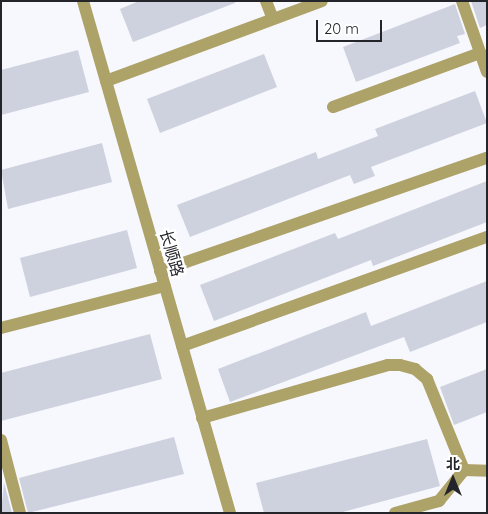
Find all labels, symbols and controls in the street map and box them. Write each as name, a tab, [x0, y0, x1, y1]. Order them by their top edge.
scale bar	[318, 10, 384, 42]
text: 20 m	[324, 19, 359, 38]
street label: 长顺路	[156, 227, 188, 279]
north arrow	[428, 454, 478, 504]
text: 北	[446, 455, 460, 473]

